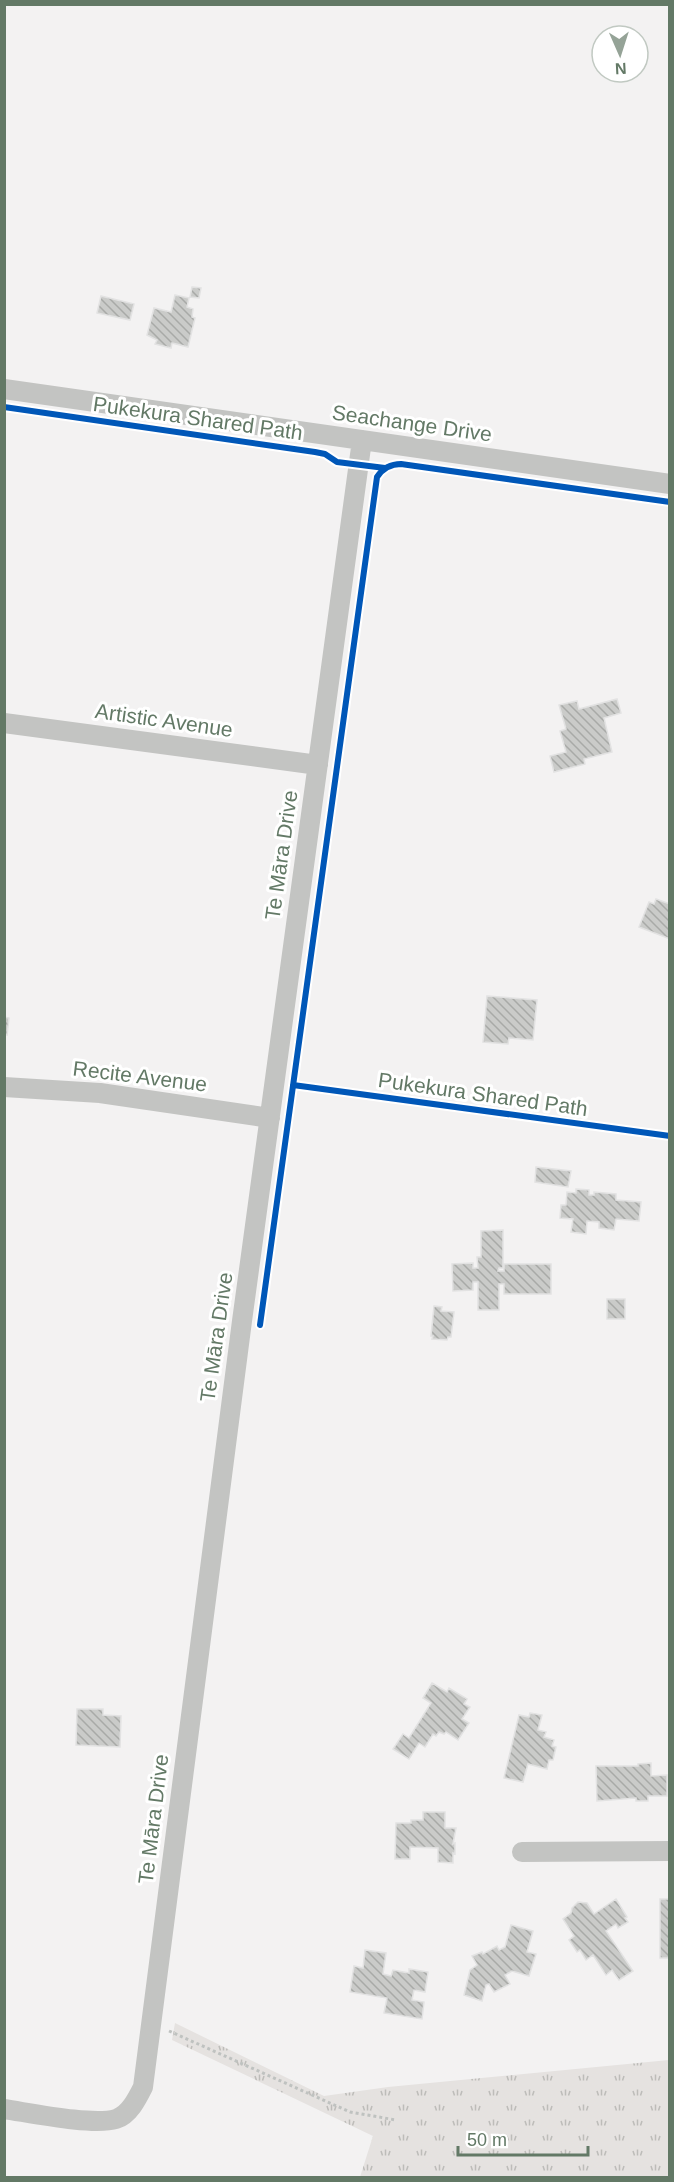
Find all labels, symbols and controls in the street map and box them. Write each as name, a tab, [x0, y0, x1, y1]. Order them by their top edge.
north arrow	[590, 24, 650, 84]
text: N	[615, 60, 627, 77]
street label: Pukekura Shared Path	[92, 392, 304, 444]
street label: Seachange Drive	[331, 400, 493, 446]
street label: Artistic Avenue	[94, 699, 234, 741]
street label: Te Māra Drive	[261, 789, 301, 921]
street label: Recite Avenue	[72, 1056, 208, 1096]
street label: Pukekura Shared Path	[377, 1068, 589, 1120]
street label: Te Māra Drive	[196, 1271, 236, 1403]
street label: Te Māra Drive	[134, 1753, 172, 1885]
scale bar	[458, 2119, 588, 2157]
text: 50 m	[467, 2130, 507, 2150]

